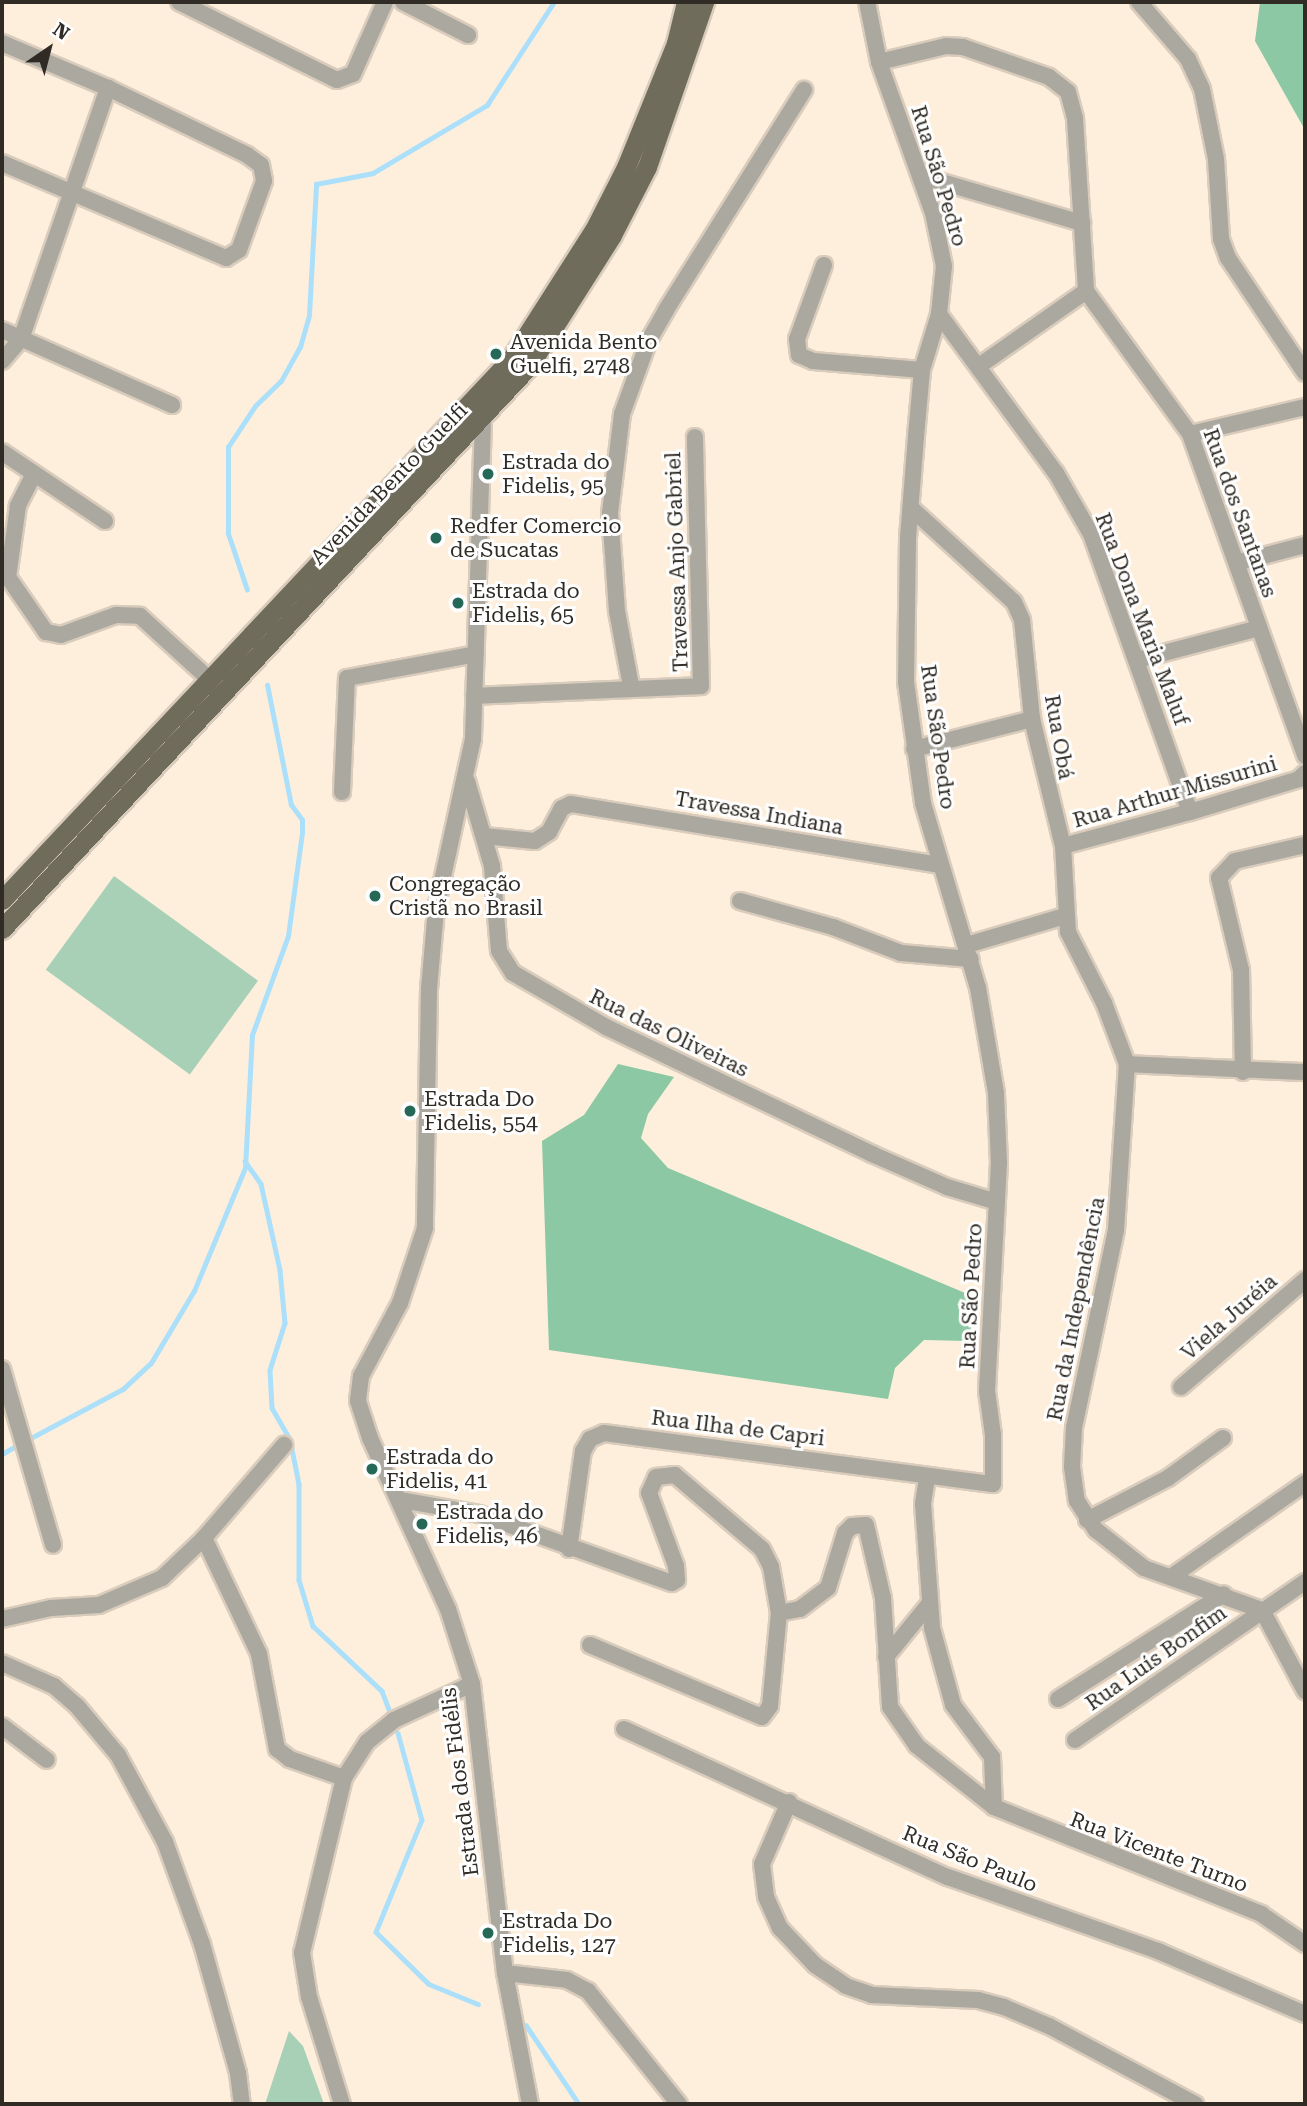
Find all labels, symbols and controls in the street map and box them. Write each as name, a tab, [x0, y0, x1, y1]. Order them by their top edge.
north arrow	[14, 14, 84, 84]
text: N	[49, 18, 74, 45]
street label: Rua São Pedro	[906, 103, 972, 249]
place label: Avenida Bento Guelfi, 2748	[510, 329, 657, 379]
marker: Avenida Bento Guelfi, 2748	[488, 346, 504, 362]
street label: Avenida Bento Guelfi	[305, 398, 473, 570]
street label: Rua dos Santanas	[1198, 425, 1282, 601]
place label: Estrada do Fidelis, 95	[502, 449, 610, 499]
street label: Travessa Anjo Gabriel	[661, 452, 693, 672]
marker: Estrada do Fidelis, 95	[480, 466, 496, 482]
street label: Rua Dona Maria Maluf	[1090, 509, 1194, 729]
place label: Redfer Comercio de Sucatas	[450, 513, 621, 563]
marker: Redfer Comercio de Sucatas	[428, 530, 444, 546]
place label: Estrada do Fidelis, 65	[472, 578, 580, 628]
marker: Estrada do Fidelis, 65	[450, 595, 466, 611]
street label: Rua São Pedro	[915, 663, 961, 811]
street label: Rua Obá	[1039, 693, 1079, 781]
street label: Rua Arthur Missurini	[1070, 751, 1280, 833]
street label: Travessa Indiana	[673, 786, 845, 840]
place label: Congregação Cristã no Brasil	[389, 871, 543, 921]
marker: Congregação Cristã no Brasil	[367, 888, 383, 904]
street label: Rua das Oliveiras	[585, 984, 753, 1082]
place label: Estrada Do Fidelis, 554	[424, 1086, 538, 1136]
marker: Estrada Do Fidelis, 554	[402, 1103, 418, 1119]
street label: Rua da Independência	[1042, 1195, 1110, 1423]
street label: Rua São Pedro	[955, 1222, 987, 1370]
street label: Viela Juréia	[1176, 1269, 1282, 1365]
street label: Rua Ilha de Capri	[650, 1405, 826, 1451]
place label: Estrada do Fidelis, 41	[386, 1444, 494, 1494]
marker: Estrada do Fidelis, 41	[364, 1461, 380, 1477]
place label: Estrada do Fidelis, 46	[436, 1499, 544, 1549]
marker: Estrada do Fidelis, 46	[414, 1516, 430, 1532]
street label: Rua Luís Bonfim	[1081, 1600, 1231, 1716]
street label: Estrada dos Fidélis	[436, 1686, 484, 1878]
street label: Rua Vicente Turno	[1066, 1806, 1252, 1898]
street label: Rua São Paulo	[899, 1820, 1041, 1898]
place label: Estrada Do Fidelis, 127	[502, 1908, 616, 1958]
marker: Estrada Do Fidelis, 127	[480, 1925, 496, 1941]

